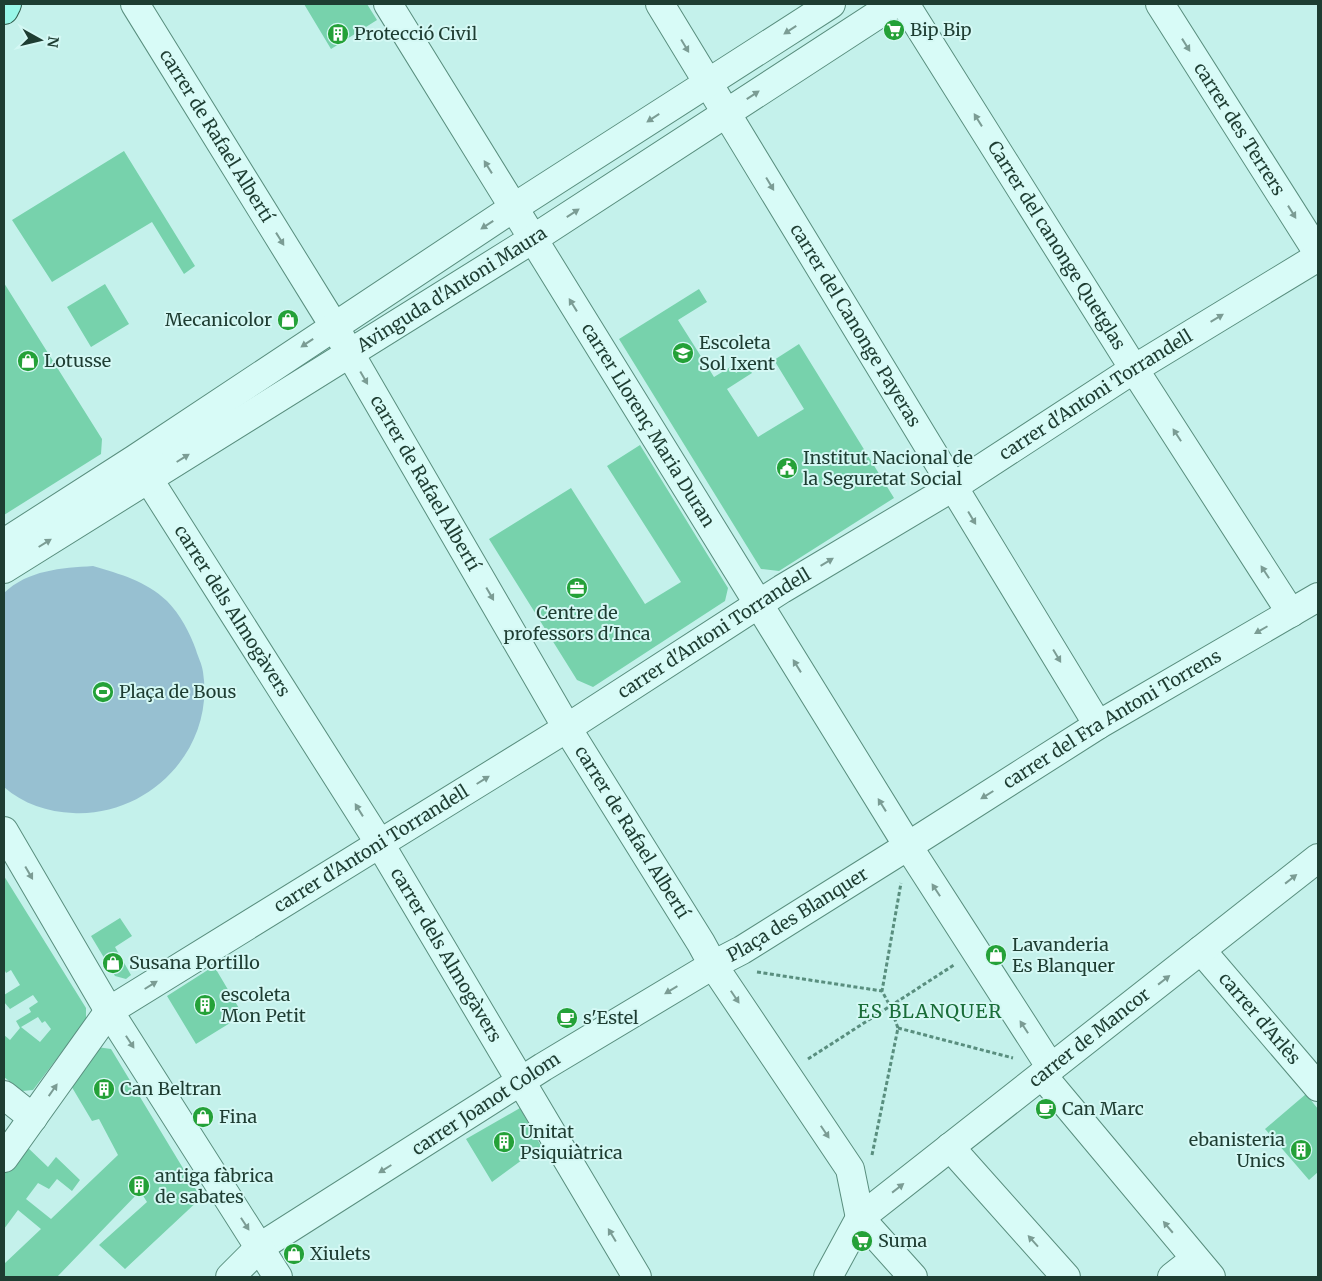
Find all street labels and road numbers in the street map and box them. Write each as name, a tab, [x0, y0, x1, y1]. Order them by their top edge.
street label: carrer de Rafael Albertí	[155, 45, 280, 227]
street label: carrer des Terrers	[1189, 58, 1291, 200]
street label: Carrer del canonge Quetglas	[983, 136, 1131, 354]
street label: carrer del Canonge Payeras	[785, 219, 926, 431]
street label: Avinguda d'Antoni Maura	[352, 221, 551, 357]
street label: carrer Llorenç Maria Duran	[577, 319, 720, 531]
street label: carrer d'Antoni Torrandell	[995, 324, 1197, 465]
street label: carrer de Rafael Albertí	[365, 391, 486, 576]
street label: carrer dels Almogàvers	[170, 520, 296, 701]
street label: carrer d'Antoni Torrandell	[613, 562, 815, 703]
street label: carrer del Fra Antoni Torrens	[998, 644, 1225, 794]
street label: carrer de Rafael Albertí	[570, 741, 696, 924]
street label: carrer d'Antoni Torrandell	[269, 779, 473, 917]
street label: Plaça des Blanquer	[723, 862, 872, 967]
street label: carrer dels Almogàvers	[386, 863, 507, 1046]
street label: carrer d'Arlès	[1214, 967, 1306, 1069]
street label: carrer de Mancor	[1024, 982, 1154, 1092]
street label: carrer Joanot Colom	[407, 1047, 564, 1160]

